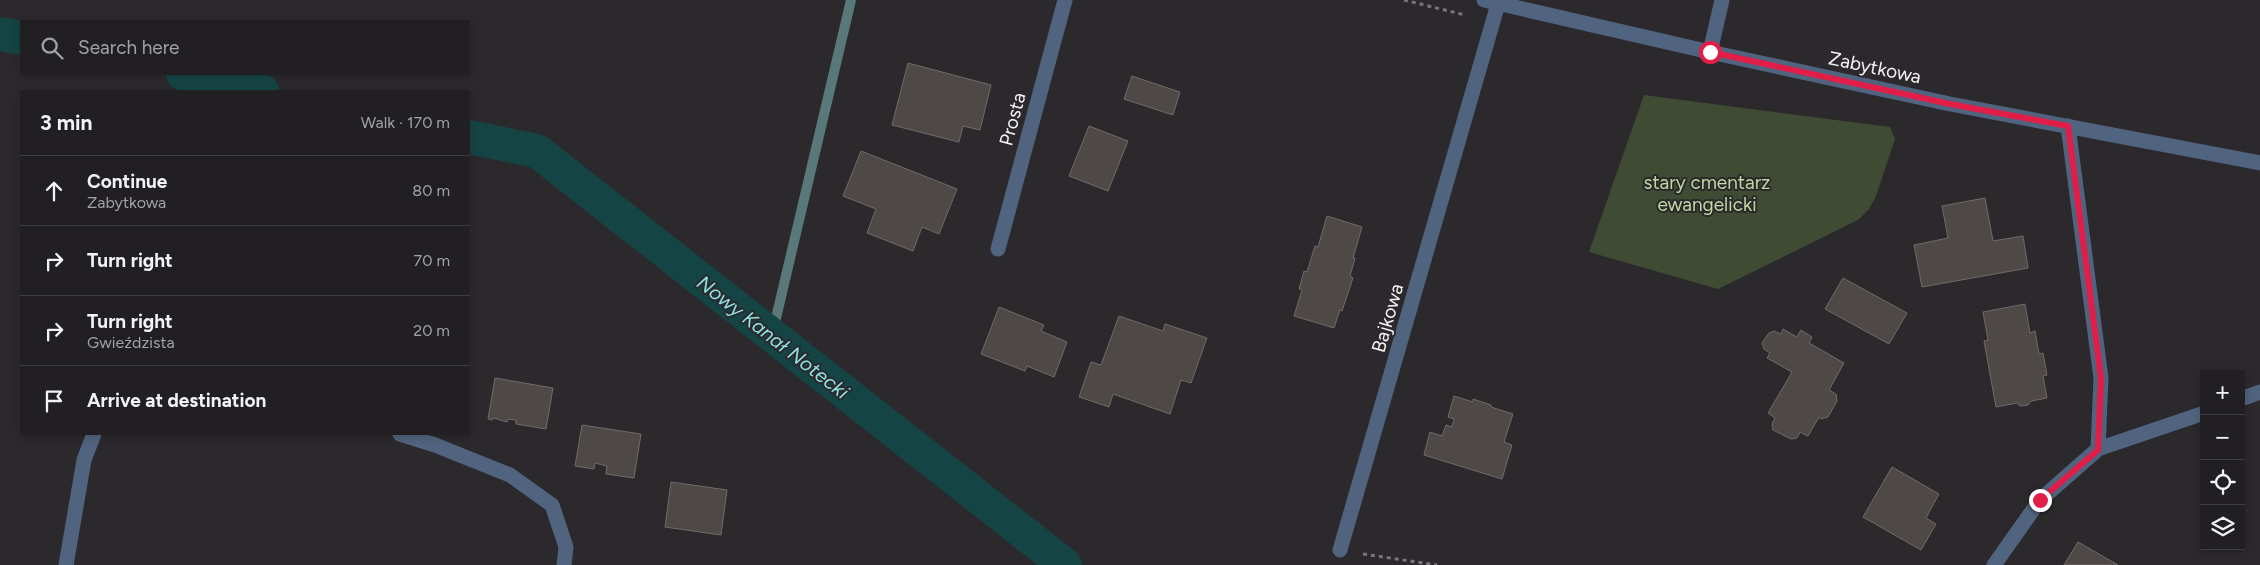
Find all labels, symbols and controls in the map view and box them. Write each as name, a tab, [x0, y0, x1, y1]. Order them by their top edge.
search box	[20, 20, 470, 75]
icon: search	[38, 34, 66, 62]
text: Search here	[78, 36, 180, 59]
route start	[1699, 41, 1722, 64]
street label: Zabytkowa	[1826, 46, 1923, 89]
street label: Prosta	[994, 90, 1031, 148]
text: 3 min	[40, 110, 92, 135]
text: Walk · 170 m	[361, 113, 450, 132]
text: Continue	[87, 170, 167, 193]
park label: stary cmentarz ewangelicki	[1644, 171, 1770, 216]
icon: ahead	[40, 177, 68, 205]
text: 80 m	[412, 181, 450, 200]
text: Zabytkowa	[87, 193, 166, 212]
icon: right	[40, 247, 68, 275]
text: Turn right	[87, 249, 173, 272]
text: 70 m	[414, 251, 450, 270]
water label: Nowy Kanał Notecki	[692, 270, 854, 404]
street label: Bajkowa	[1367, 281, 1408, 355]
text: Turn right	[87, 310, 173, 333]
icon: right	[40, 317, 68, 345]
text: 20 m	[413, 321, 450, 340]
text: Gwieździsta	[87, 333, 175, 352]
map controls	[2200, 370, 2245, 550]
button: +	[2200, 370, 2245, 415]
icon: arrive	[40, 387, 68, 415]
text: Arrive at destination	[87, 389, 266, 412]
button: −	[2200, 415, 2245, 460]
button: locate	[2200, 460, 2245, 505]
route end	[2029, 489, 2052, 512]
button: layers	[2200, 505, 2245, 550]

